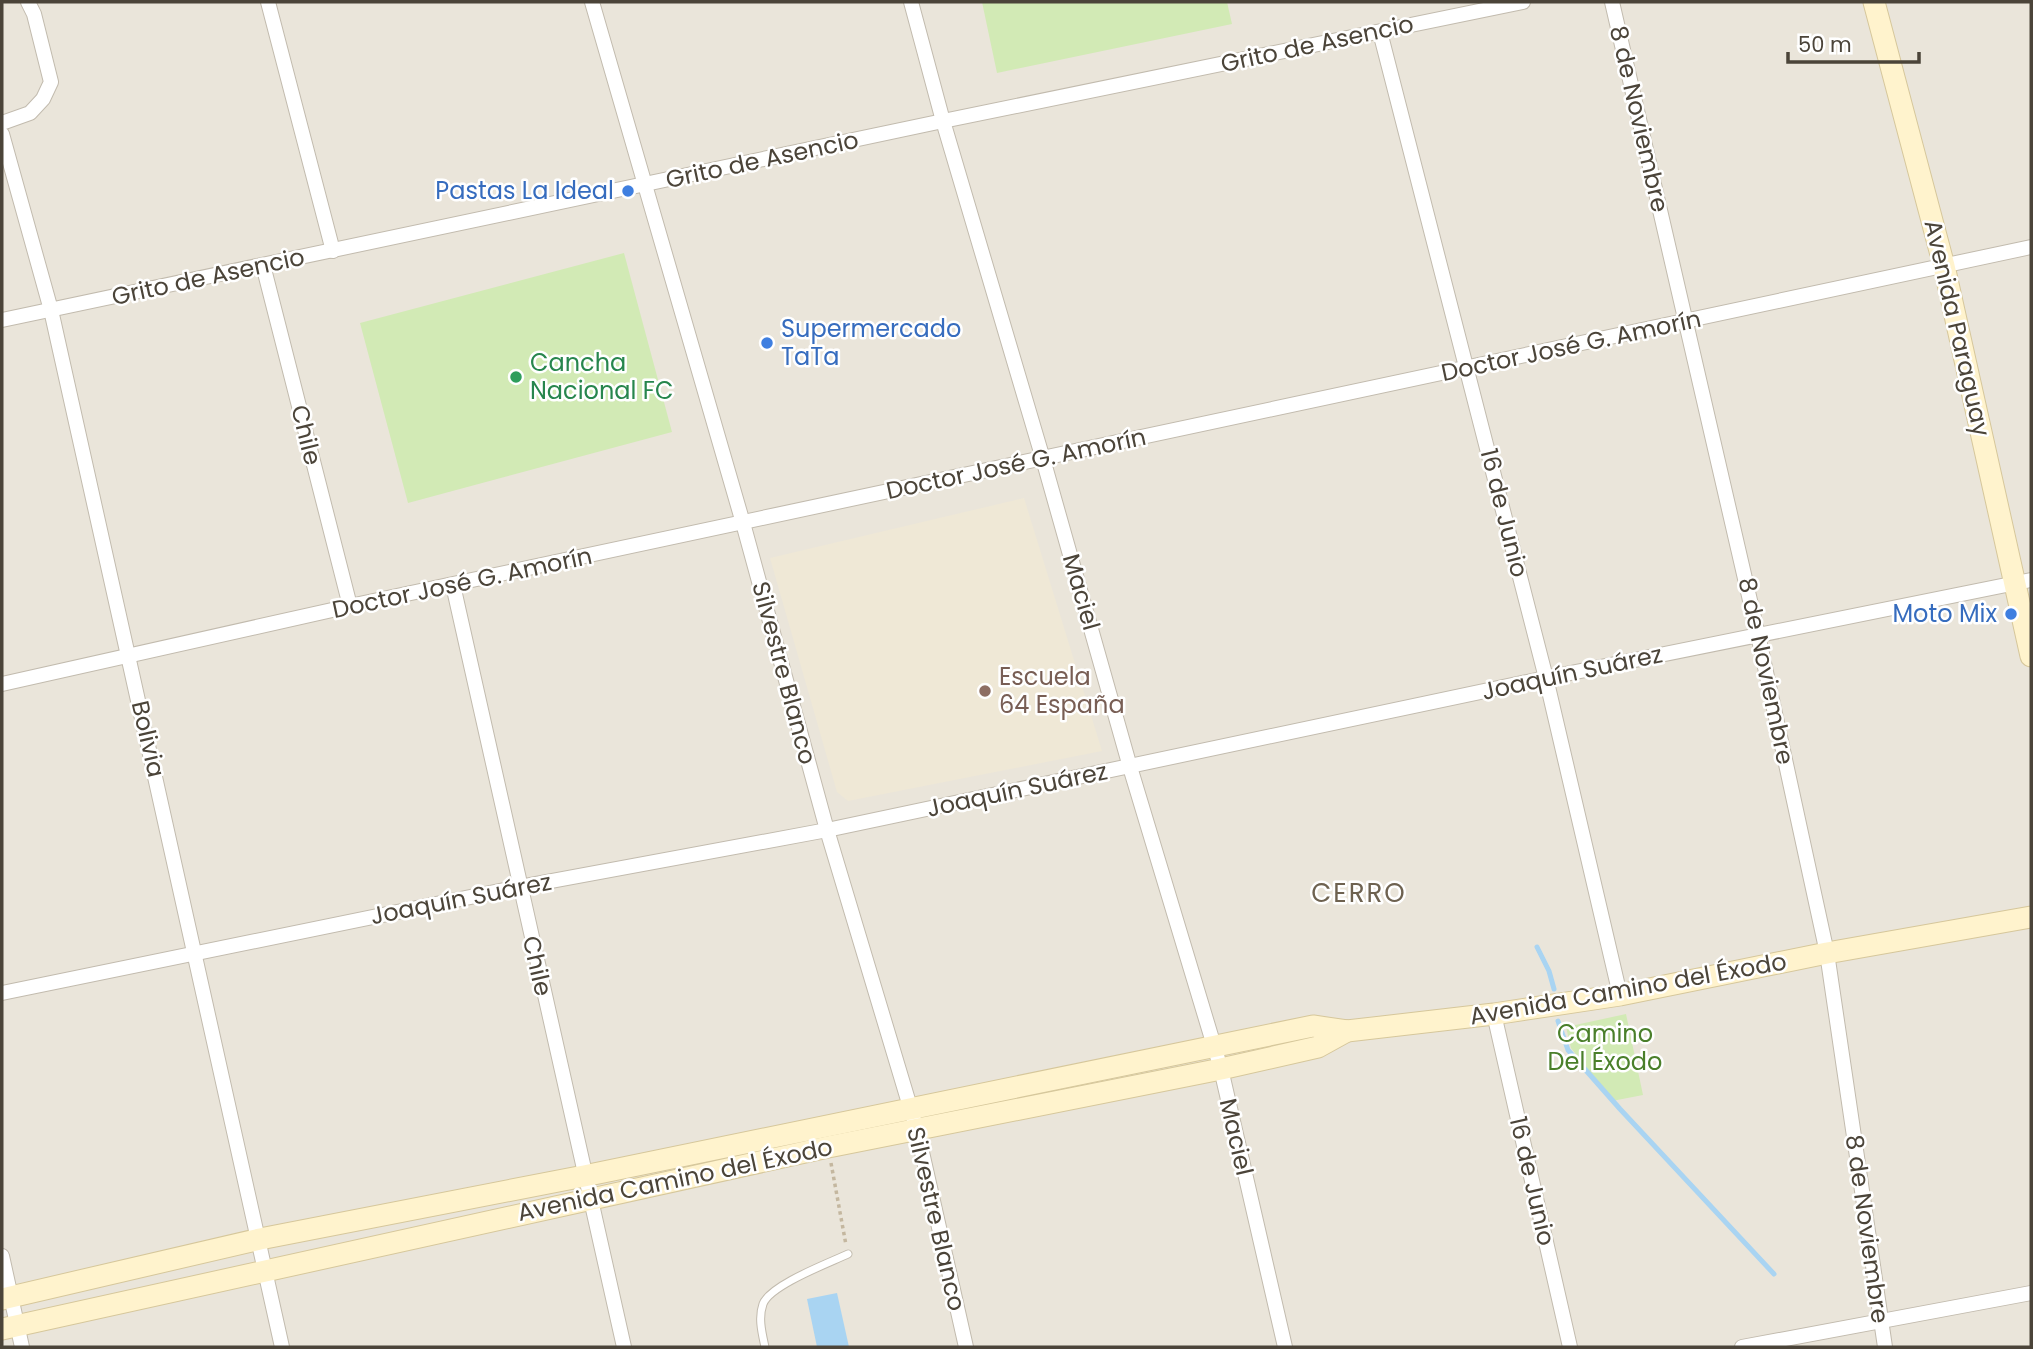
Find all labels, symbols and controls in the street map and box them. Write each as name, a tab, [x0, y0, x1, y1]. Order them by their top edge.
street label: Grito de Asencio	[1217, 7, 1416, 80]
scale bar	[1788, 21, 1919, 65]
street label: 8 de Noviembre	[1602, 22, 1677, 215]
text: 50 m	[1798, 30, 1852, 59]
street label: Grito de Asencio	[662, 123, 861, 196]
place label: Pastas La Ideal	[435, 174, 614, 207]
marker: Pastas La Ideal	[620, 183, 636, 199]
street label: Avenida Paraguay	[1917, 216, 1999, 440]
street label: Grito de Asencio	[108, 240, 307, 313]
street label: Doctor José G. Amorín	[1438, 302, 1704, 389]
place label: Supermercado TaTa	[781, 312, 961, 373]
marker: Supermercado TaTa	[759, 335, 775, 351]
place label: Cancha Nacional FC	[530, 346, 673, 407]
marker: Cancha Nacional FC	[508, 369, 524, 385]
street label: Chile	[283, 401, 330, 468]
street label: Doctor José G. Amorín	[883, 420, 1149, 507]
street label: 16 de Junio	[1473, 445, 1536, 581]
street label: Doctor José G. Amorín	[329, 539, 595, 626]
street label: Maciel	[1055, 550, 1108, 634]
street label: 8 de Noviembre	[1731, 574, 1802, 767]
street label: Silvestre Blanco	[744, 578, 825, 768]
place label: Moto Mix	[1892, 597, 1998, 630]
marker: Moto Mix	[2003, 606, 2019, 622]
street label: Joaquín Suárez	[1478, 637, 1665, 708]
place label: Escuela 64 España	[999, 660, 1125, 721]
marker: Escuela 64 España	[977, 683, 993, 699]
street label: Bolivia	[124, 697, 173, 780]
street label: Joaquín Suárez	[923, 754, 1110, 825]
street label: Joaquín Suárez	[367, 865, 554, 932]
district label: CERRO	[1311, 875, 1407, 911]
street label: Chile	[515, 933, 560, 999]
street label: Avenida Camino del Éxodo	[1467, 944, 1789, 1033]
park label: Camino Del Éxodo	[1548, 1017, 1662, 1078]
street label: Maciel	[1212, 1095, 1261, 1179]
street label: 16 de Junio	[1502, 1113, 1563, 1249]
street label: Silvestre Blanco	[899, 1124, 974, 1314]
street label: Avenida Camino del Éxodo	[514, 1130, 835, 1229]
street label: 8 de Noviembre	[1838, 1132, 1897, 1325]

